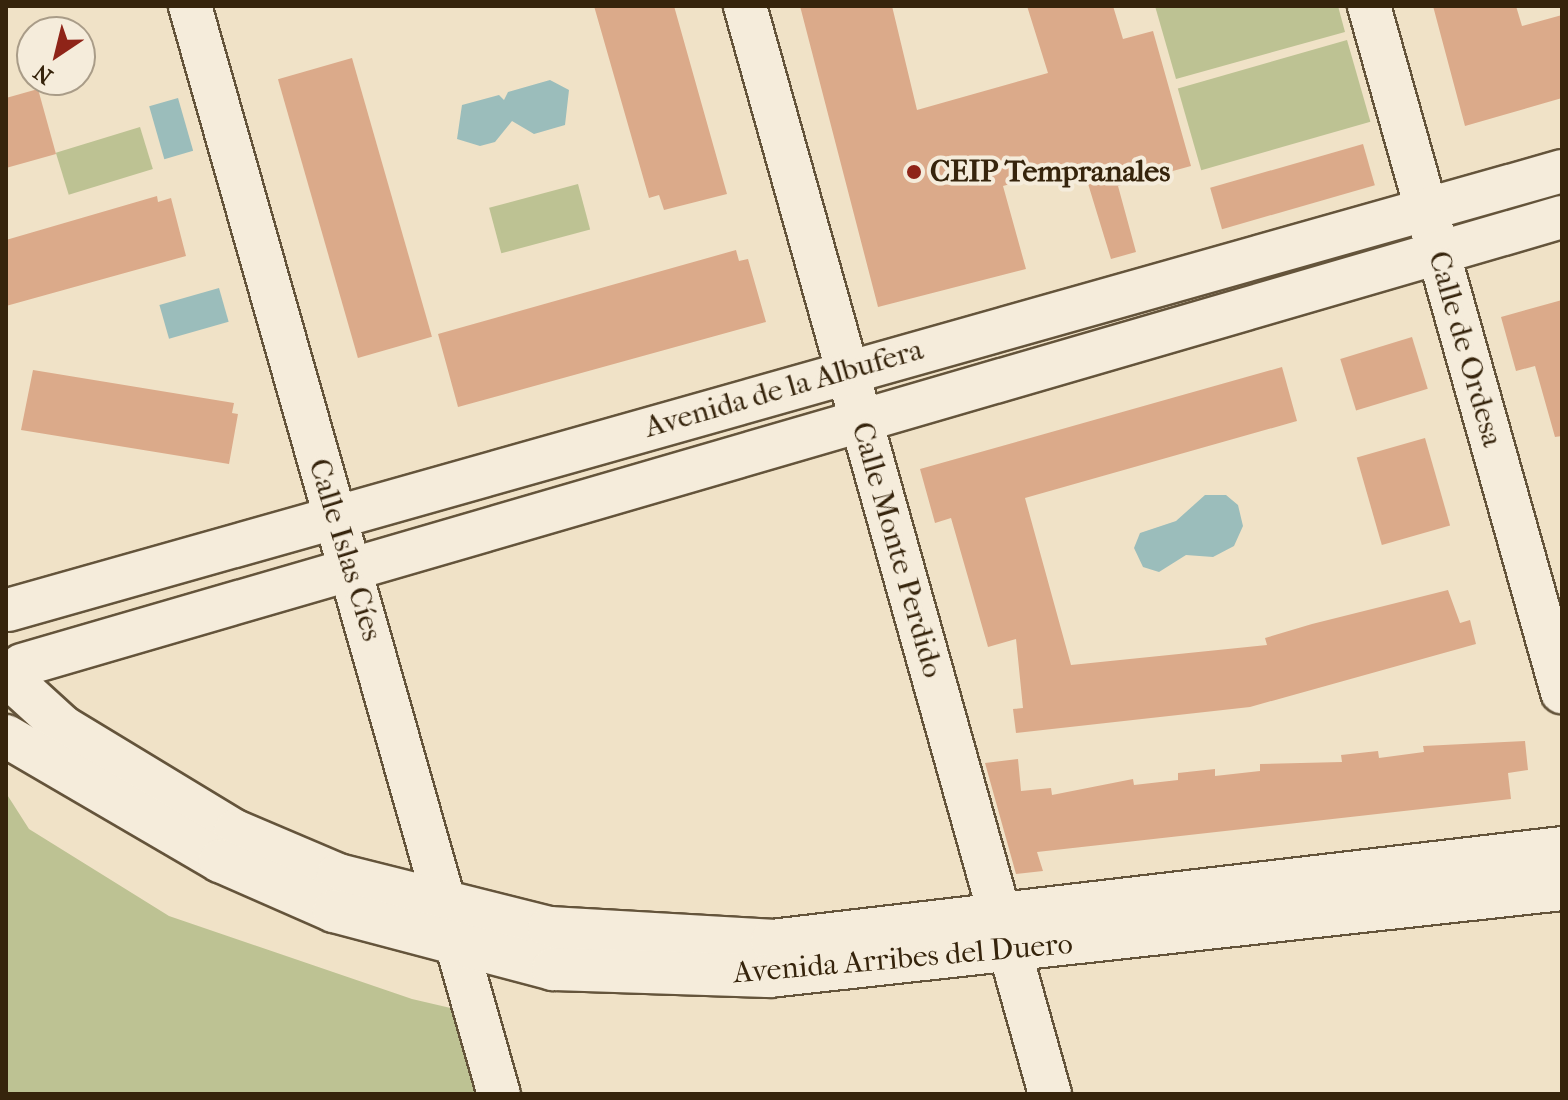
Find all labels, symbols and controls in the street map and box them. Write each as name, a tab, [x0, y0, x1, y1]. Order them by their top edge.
north arrow	[16, 16, 96, 96]
text: N	[29, 59, 58, 89]
place label: CEIP Tempranales	[930, 154, 1170, 190]
marker: CEIP Tempranales	[905, 163, 923, 181]
street label: Calle de Ordesa	[1420, 247, 1510, 451]
street label: Avenida de la Albufera	[641, 332, 927, 446]
street label: Calle Monte Perdido	[843, 418, 951, 682]
street label: Calle Islas Cíes	[300, 455, 390, 645]
street label: Avenida Arribes del Duero	[732, 926, 1074, 992]

